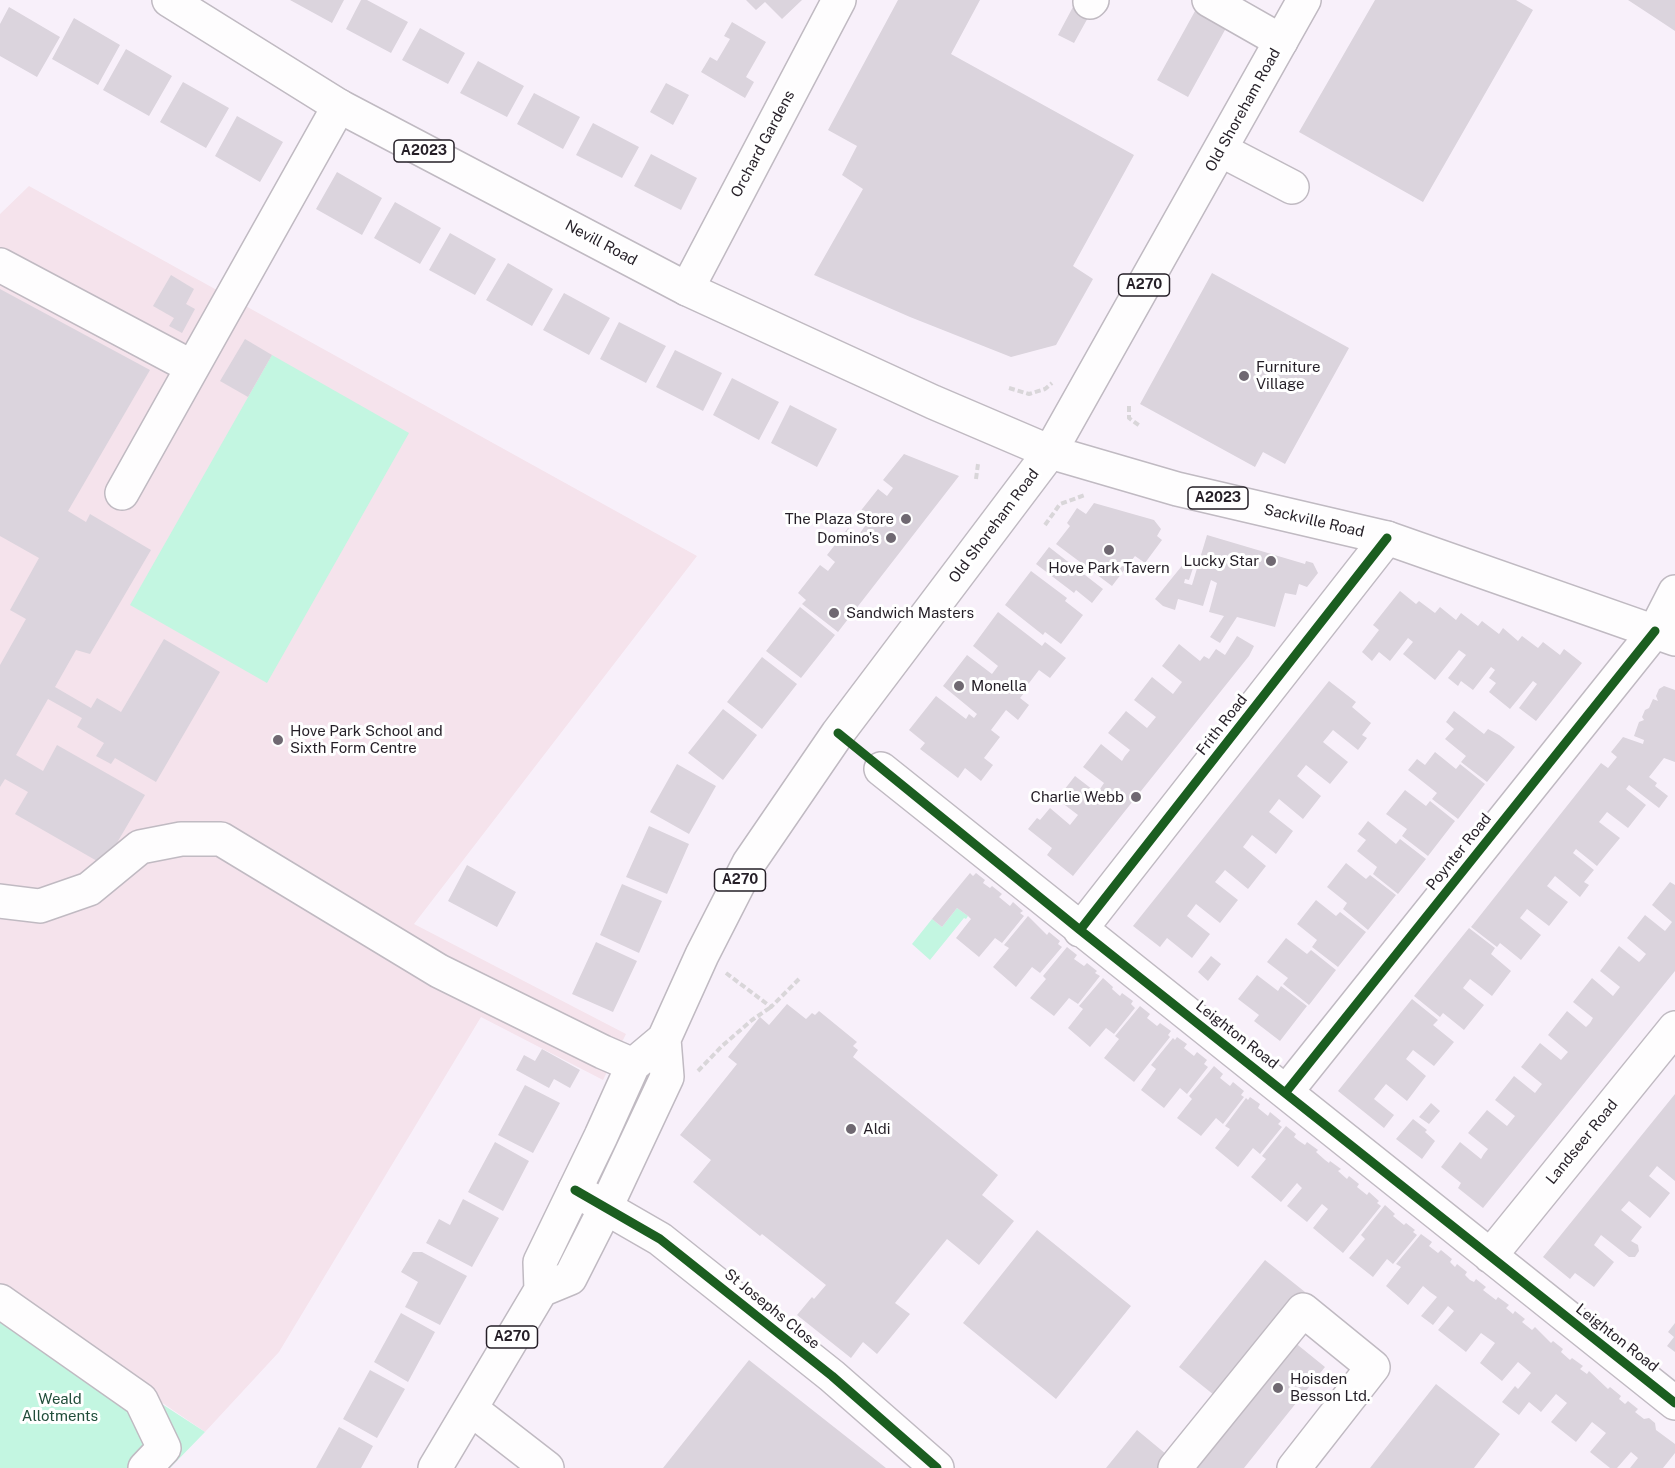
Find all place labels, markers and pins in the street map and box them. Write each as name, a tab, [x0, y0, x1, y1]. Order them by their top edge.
place label: Furniture Village	[1256, 358, 1321, 393]
marker: Furniture Village	[1237, 369, 1251, 383]
place label: The Plaza Store	[785, 510, 894, 528]
marker: The Plaza Store	[899, 512, 913, 526]
place label: Domino's	[817, 529, 879, 547]
marker: Domino's	[884, 531, 898, 545]
marker: Hove Park Tavern	[1102, 543, 1116, 557]
place label: Lucky Star	[1184, 552, 1259, 570]
marker: Lucky Star	[1264, 554, 1278, 568]
place label: Hove Park Tavern	[1048, 559, 1170, 577]
place label: Sandwich Masters	[846, 604, 974, 622]
marker: Sandwich Masters	[827, 606, 841, 620]
place label: Monella	[971, 677, 1027, 695]
marker: Monella	[952, 679, 966, 693]
place label: Hove Park School and Sixth Form Centre	[290, 722, 443, 757]
marker: Hove Park School and Sixth Form Centre	[271, 733, 285, 747]
place label: Charlie Webb	[1031, 788, 1124, 806]
marker: Charlie Webb	[1129, 790, 1143, 804]
place label: Aldi	[863, 1120, 891, 1138]
marker: Aldi	[844, 1122, 858, 1136]
place label: Hoisden Besson Ltd.	[1290, 1370, 1370, 1405]
marker: Hoisden Besson Ltd.	[1271, 1381, 1285, 1395]

